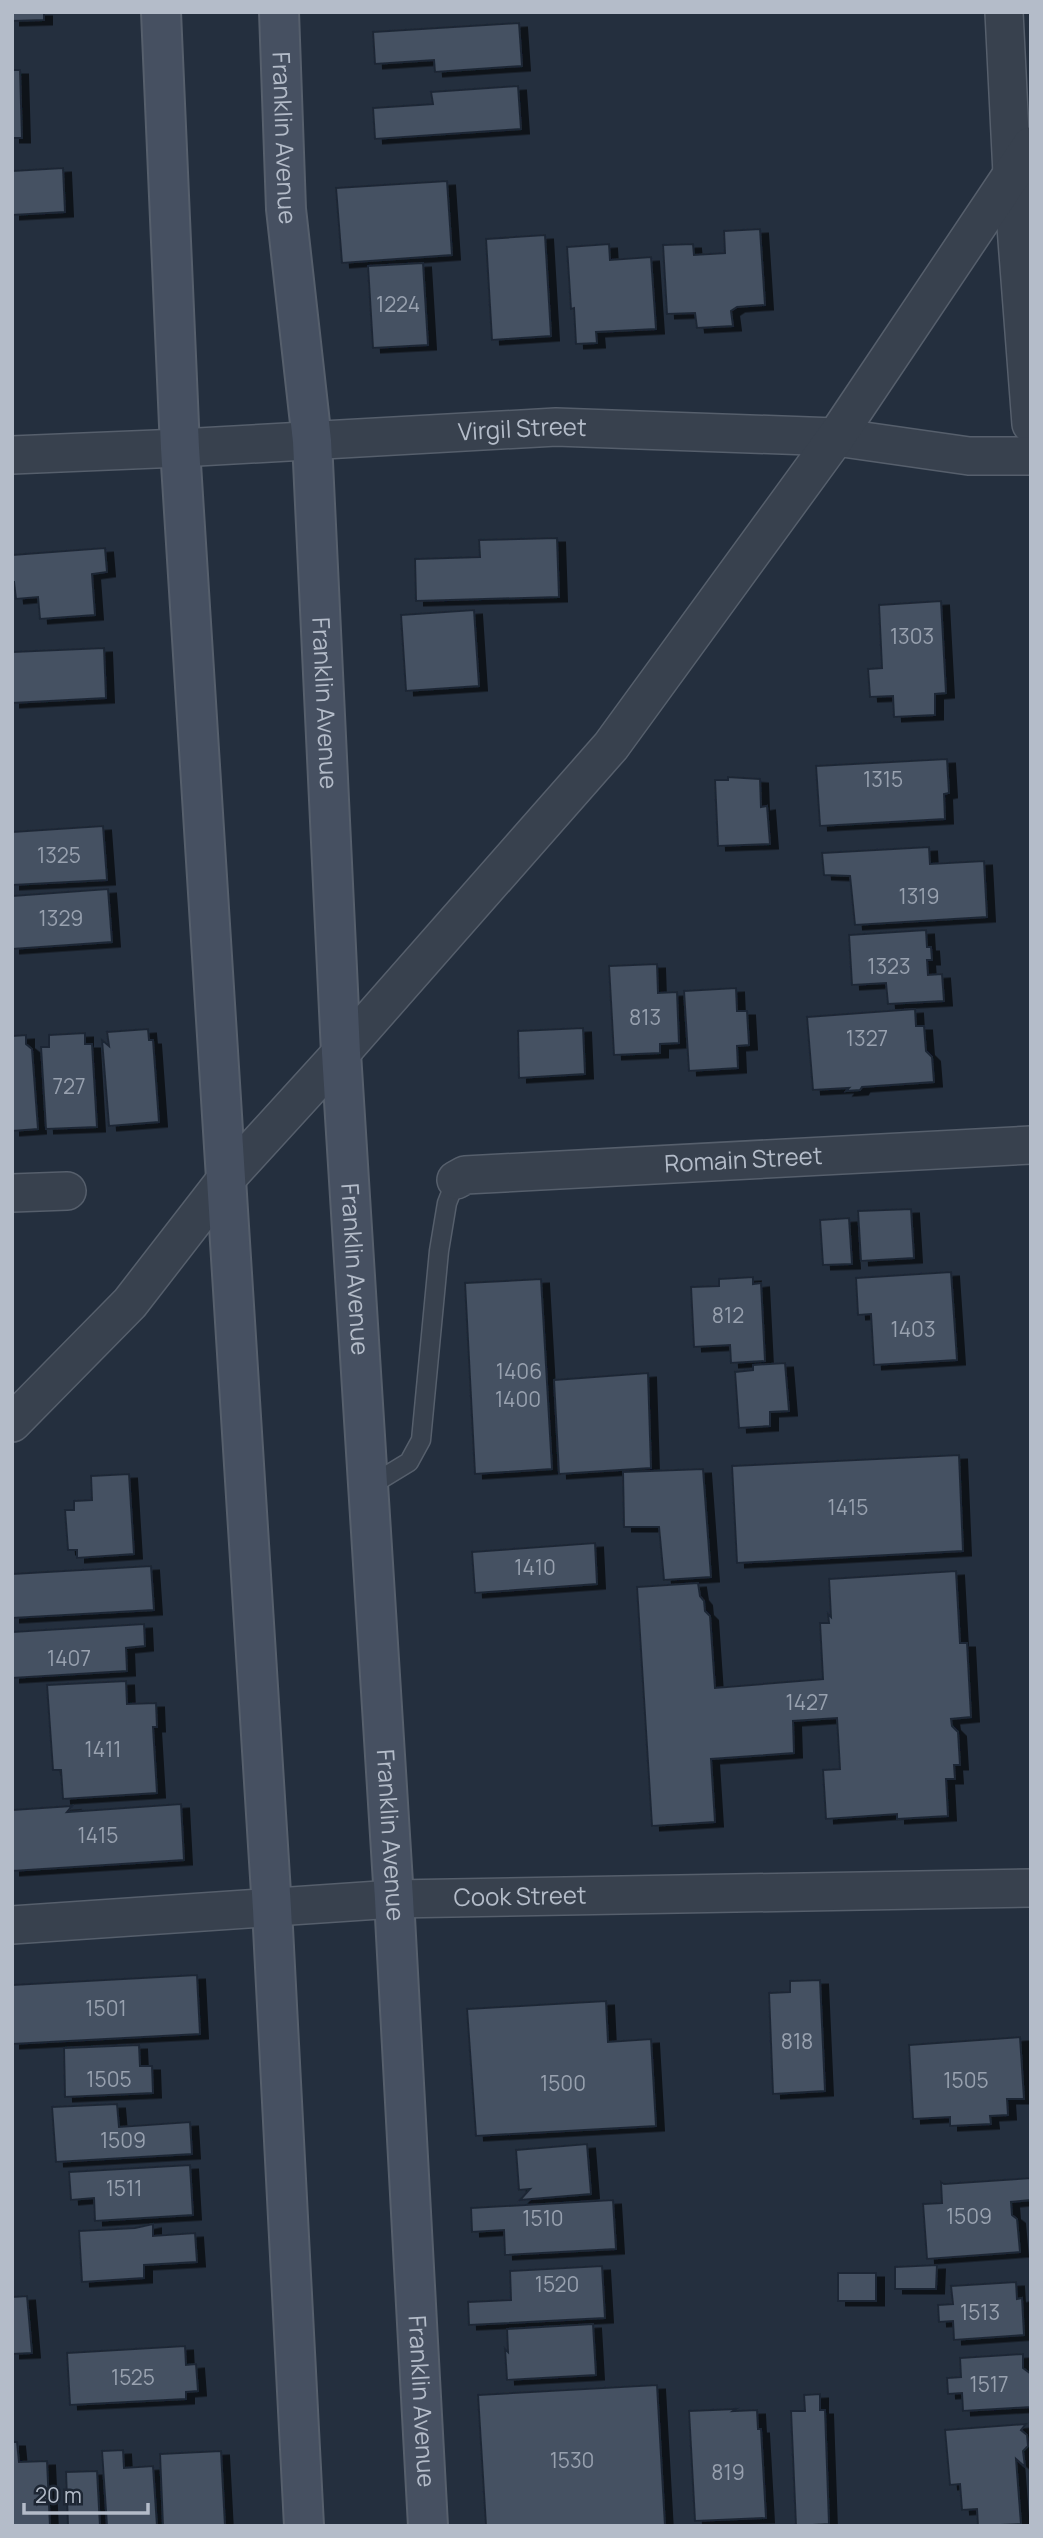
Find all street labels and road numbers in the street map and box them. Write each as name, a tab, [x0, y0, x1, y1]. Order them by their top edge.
street label: Franklin Avenue	[265, 51, 306, 226]
street label: Virgil Street	[457, 409, 587, 447]
street label: Franklin Avenue	[305, 616, 346, 790]
street label: Romain Street	[663, 1138, 823, 1179]
street label: Franklin Avenue	[334, 1182, 378, 1356]
street label: Franklin Avenue	[370, 1748, 413, 1922]
street label: Cook Street	[453, 1878, 587, 1913]
street label: Franklin Avenue	[402, 2314, 444, 2488]

